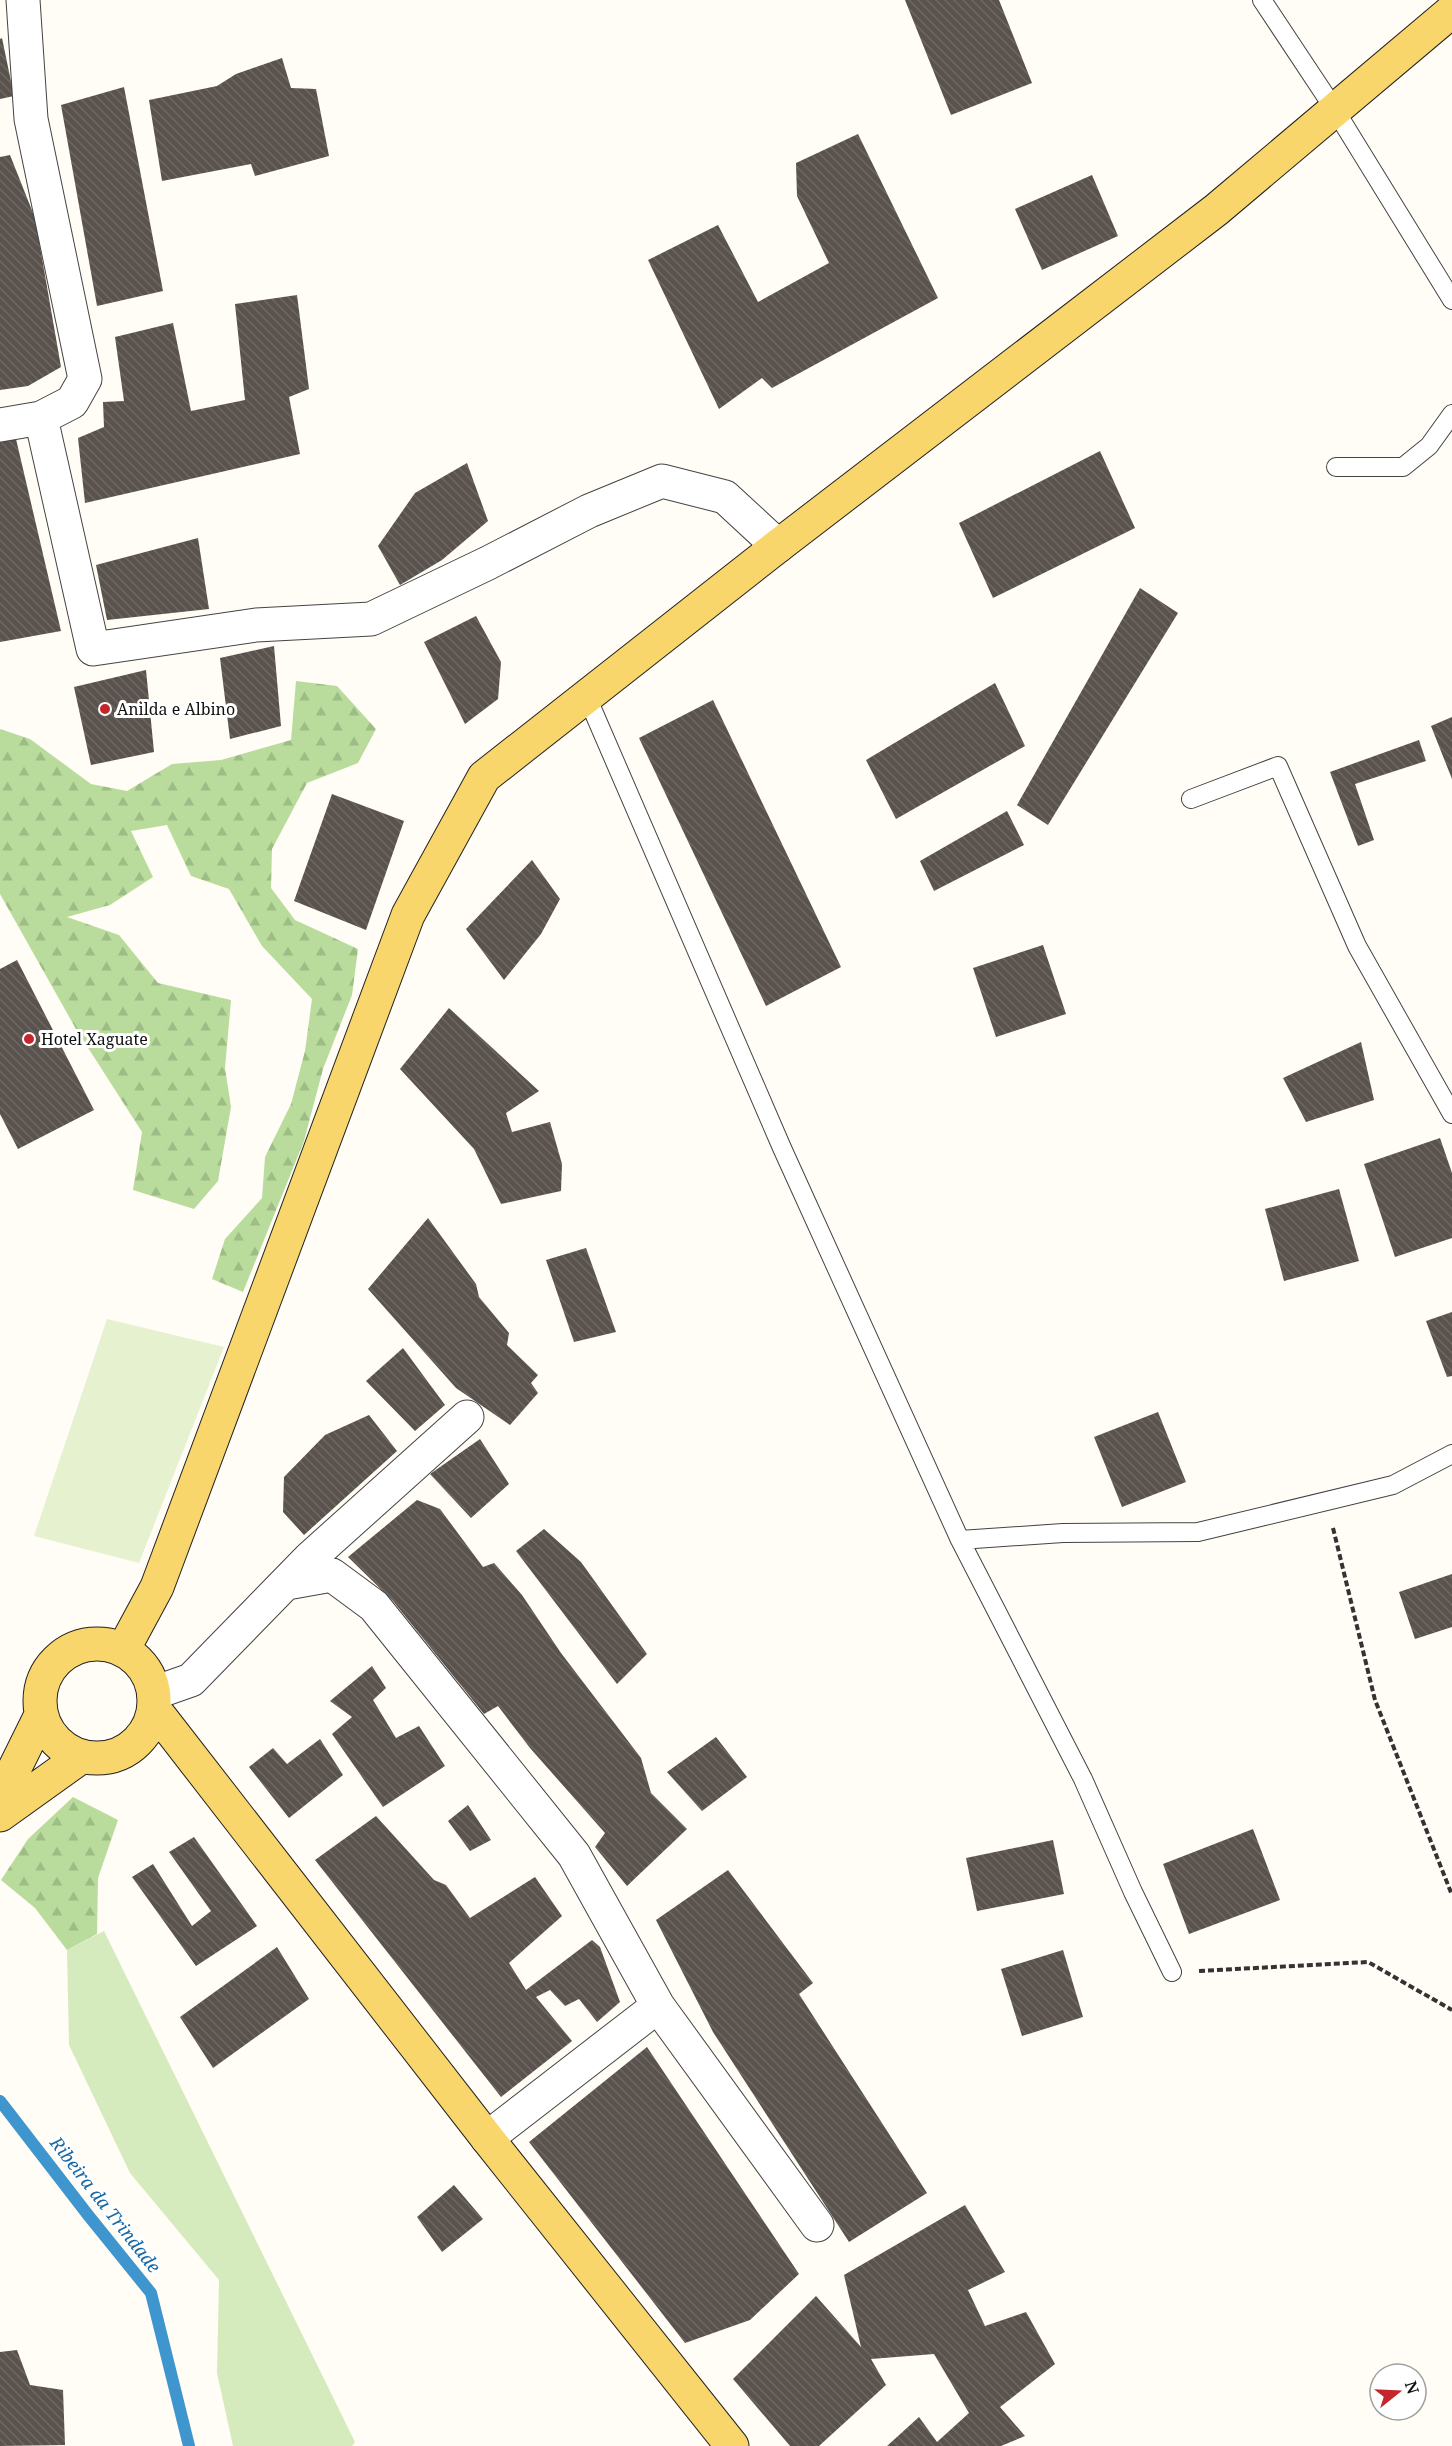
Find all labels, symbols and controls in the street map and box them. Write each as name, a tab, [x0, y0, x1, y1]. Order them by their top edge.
place label: Anilda e Albino	[117, 698, 235, 720]
marker: Anilda e Albino	[98, 702, 112, 716]
place label: Hotel Xaguate	[41, 1028, 148, 1050]
marker: Hotel Xaguate	[22, 1032, 36, 1046]
water label: Ribeira da Trindade	[44, 2131, 167, 2277]
north arrow	[1368, 2362, 1428, 2422]
text: N	[1400, 2378, 1425, 2397]

